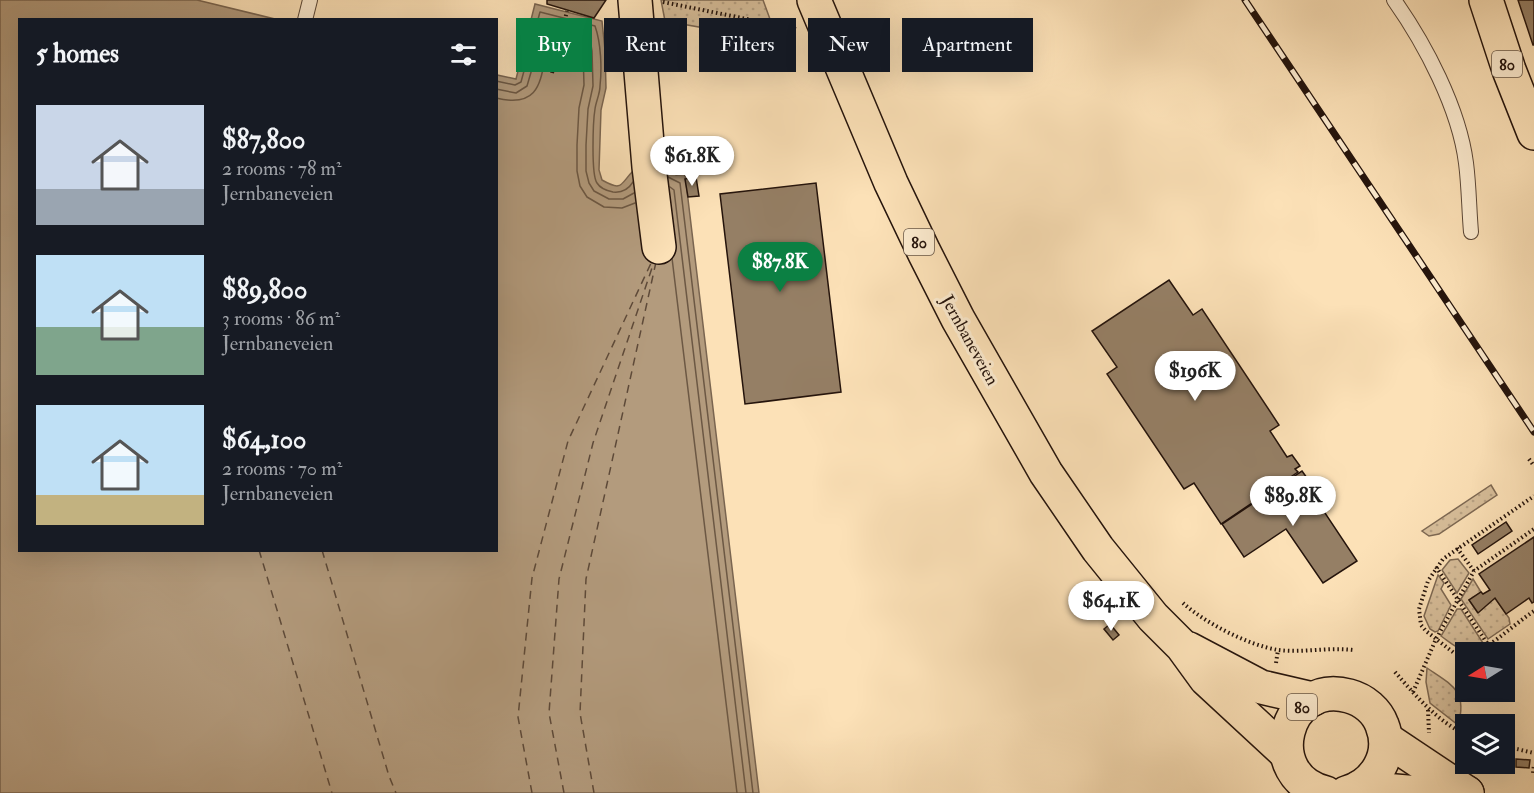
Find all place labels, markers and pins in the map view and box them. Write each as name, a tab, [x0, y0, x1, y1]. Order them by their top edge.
pin: $61.8K	[643, 136, 741, 187]
pin: $87.8K	[731, 242, 829, 293]
pin: $196K	[1153, 351, 1237, 402]
pin: $89.8K	[1244, 476, 1342, 527]
pin: $64.1K	[1062, 581, 1160, 632]

